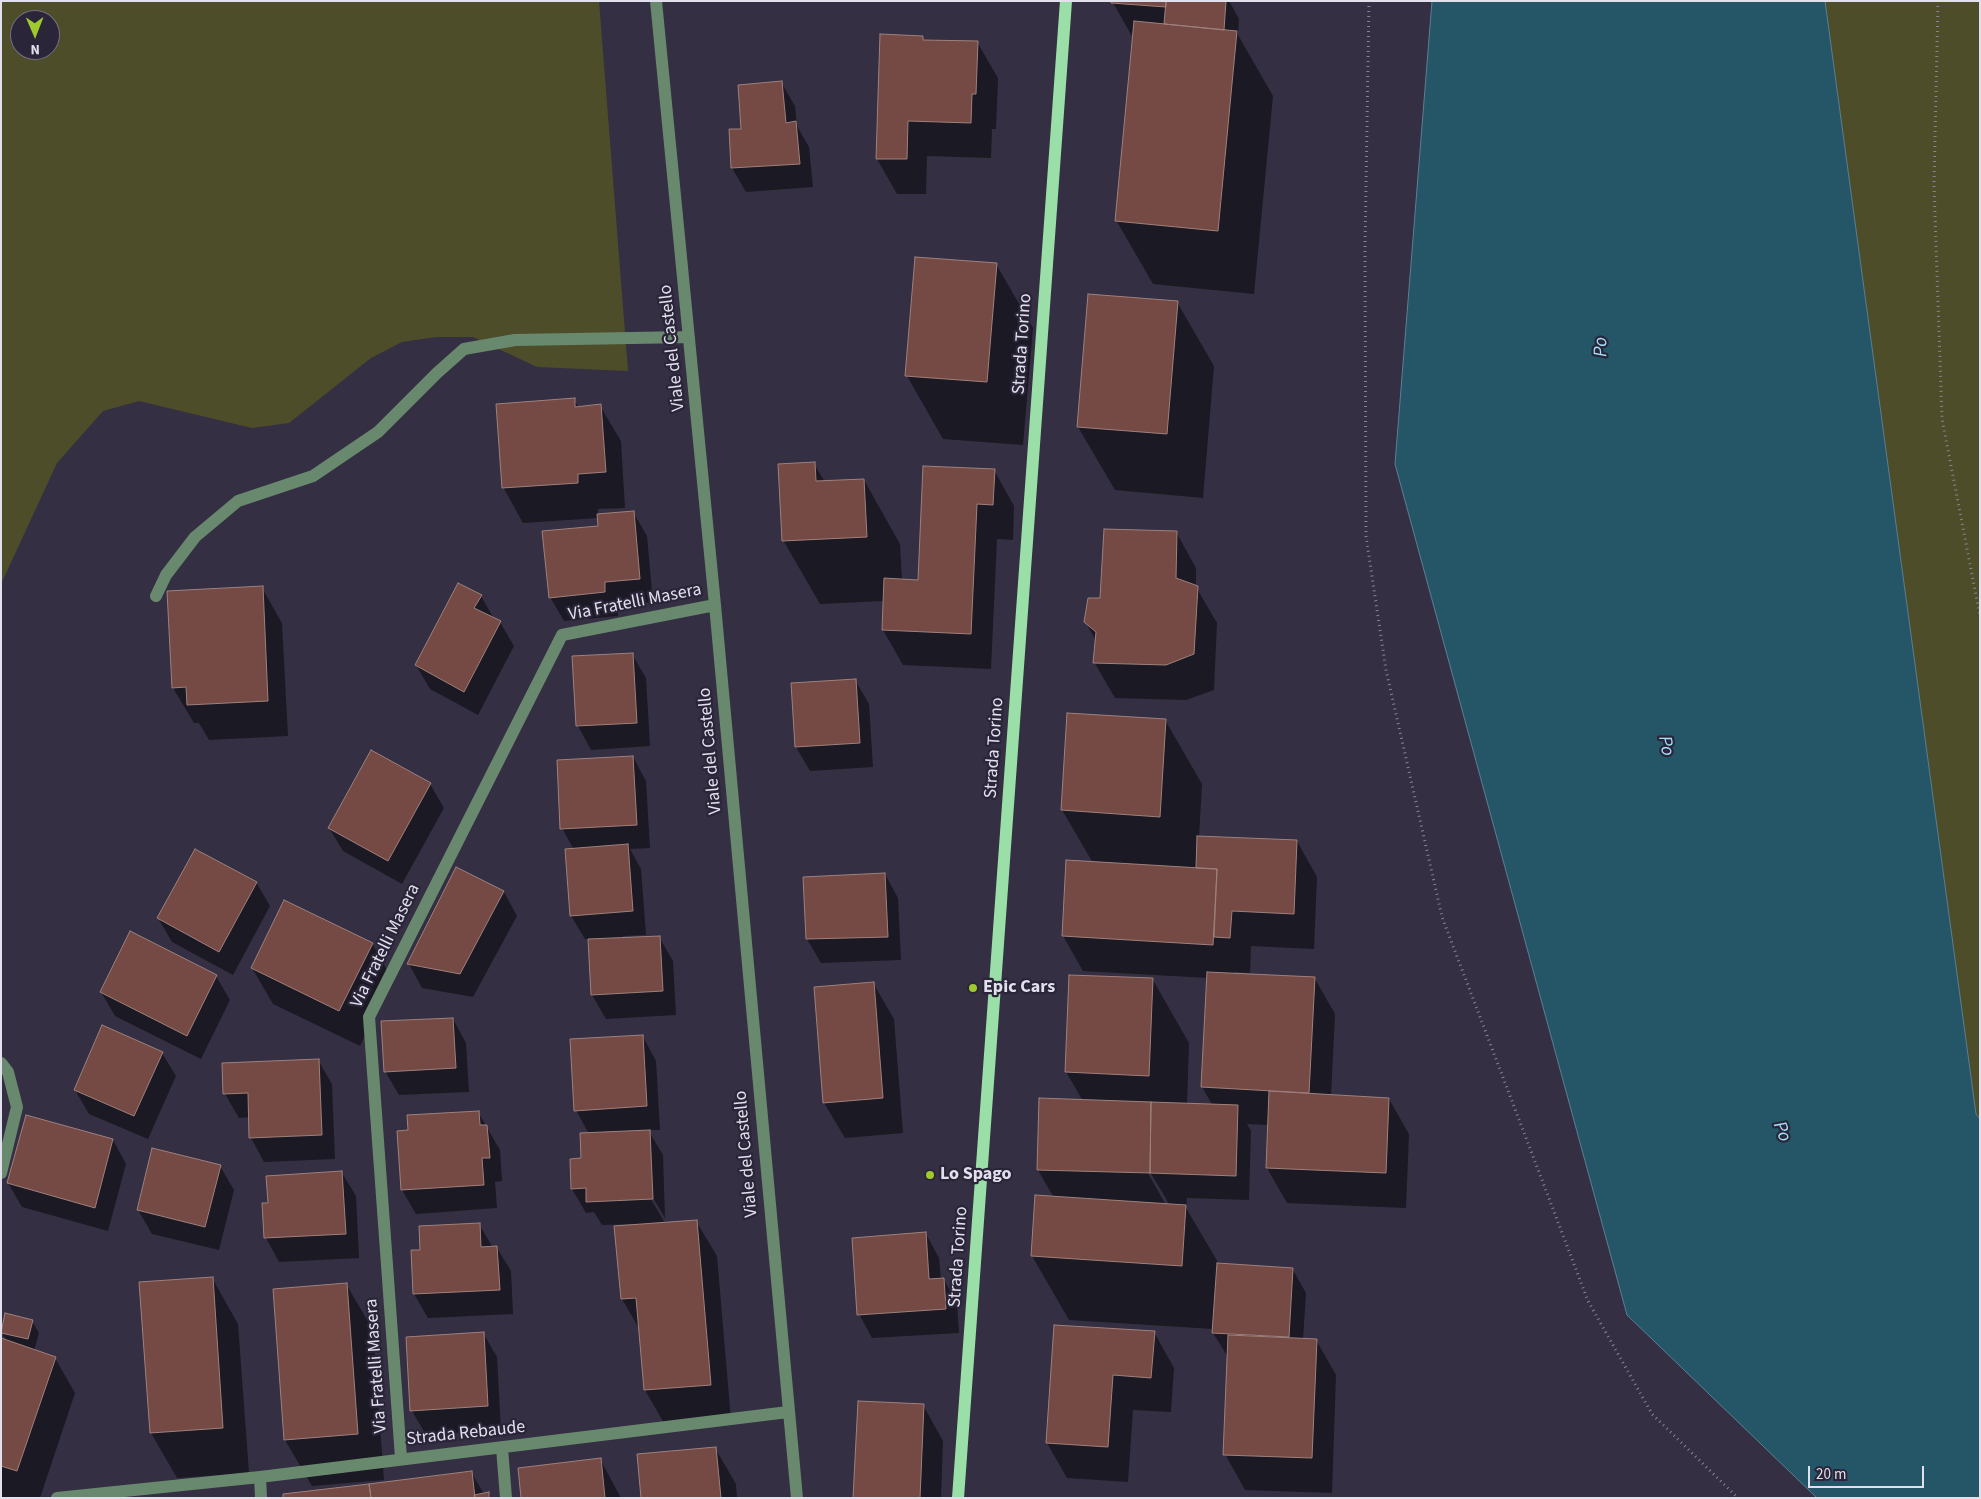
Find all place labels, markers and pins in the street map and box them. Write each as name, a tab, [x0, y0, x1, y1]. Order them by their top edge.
place label: Epic Cars	[983, 977, 1055, 999]
marker: Epic Cars	[967, 982, 979, 994]
place label: Lo Spago	[940, 1164, 1012, 1186]
marker: Lo Spago	[924, 1169, 936, 1181]

